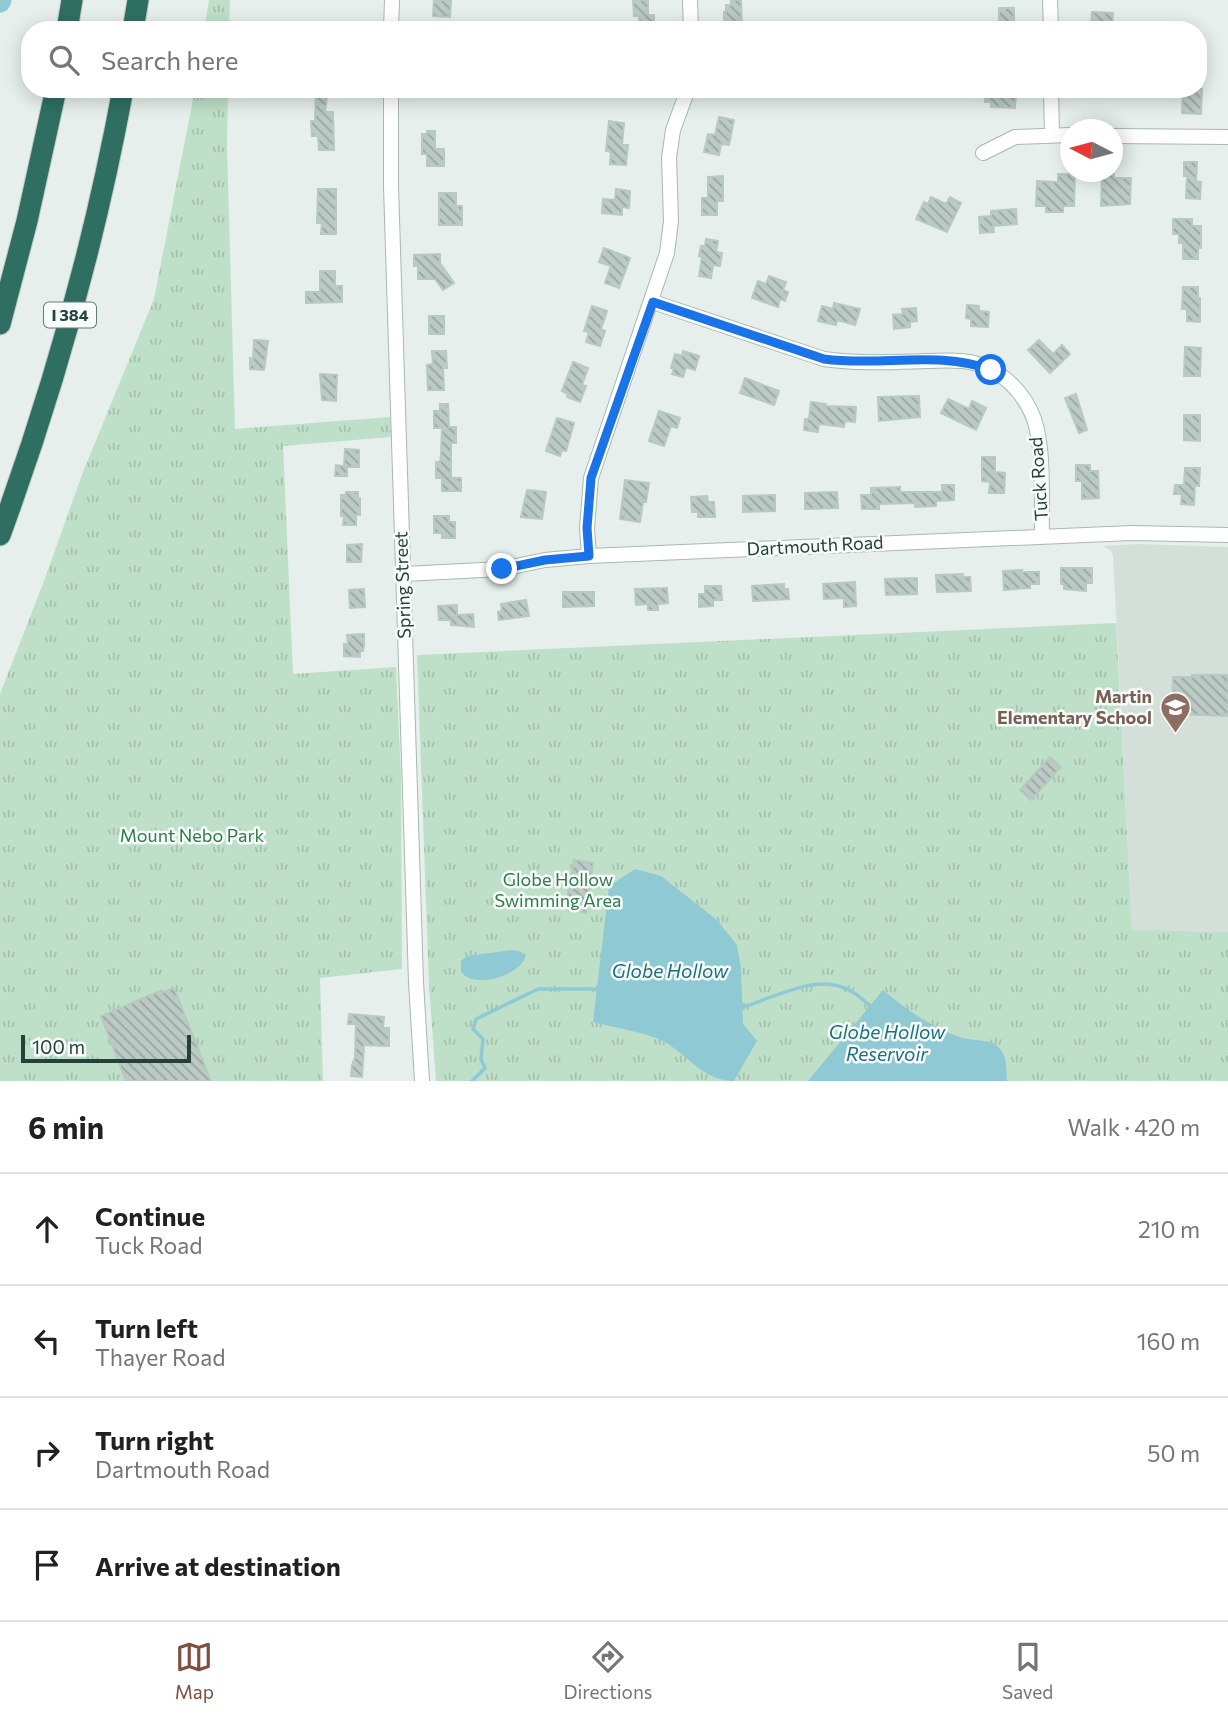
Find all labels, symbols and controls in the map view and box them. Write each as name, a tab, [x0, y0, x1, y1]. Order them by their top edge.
search box	[21, 21, 1207, 98]
icon: search	[45, 41, 83, 79]
text: Search here	[101, 44, 239, 75]
north arrow	[1060, 119, 1123, 182]
road number: I 384	[44, 302, 96, 328]
route start	[975, 354, 1006, 385]
street label: Tuck Road	[1024, 436, 1052, 522]
street label: Dartmouth Road	[746, 530, 884, 560]
street label: Spring Street	[389, 531, 415, 639]
route end	[486, 553, 517, 584]
place label: Martin Elementary School	[997, 685, 1152, 728]
school or university icon: Martin Elementary School	[1158, 690, 1192, 734]
park label: Mount Nebo Park	[120, 824, 265, 846]
park label: Globe Hollow Swimming Area	[495, 868, 621, 911]
water label: Globe Hollow	[612, 959, 729, 982]
water label: Globe Hollow Reservoir	[829, 1020, 946, 1065]
scale bar	[21, 1032, 191, 1064]
text: 100 m	[32, 1035, 85, 1058]
text: 6 min	[28, 1108, 104, 1145]
text: Walk · 420 m	[1068, 1113, 1200, 1141]
text: Continue	[95, 1200, 205, 1231]
icon: ahead	[28, 1210, 66, 1248]
text: 210 m	[1138, 1215, 1200, 1243]
text: Tuck Road	[95, 1231, 203, 1259]
text: Turn left	[95, 1312, 198, 1343]
icon: left	[28, 1322, 66, 1360]
text: 160 m	[1137, 1327, 1200, 1355]
text: Thayer Road	[95, 1343, 226, 1371]
text: Turn right	[95, 1424, 214, 1455]
icon: right	[28, 1434, 66, 1472]
text: 50 m	[1147, 1439, 1200, 1467]
text: Dartmouth Road	[95, 1455, 270, 1483]
icon: arrive	[28, 1546, 66, 1584]
text: Arrive at destination	[95, 1550, 341, 1581]
tab: Map	[175, 1638, 214, 1703]
tab: Directions	[563, 1638, 653, 1703]
tab: Saved	[1002, 1638, 1053, 1703]

